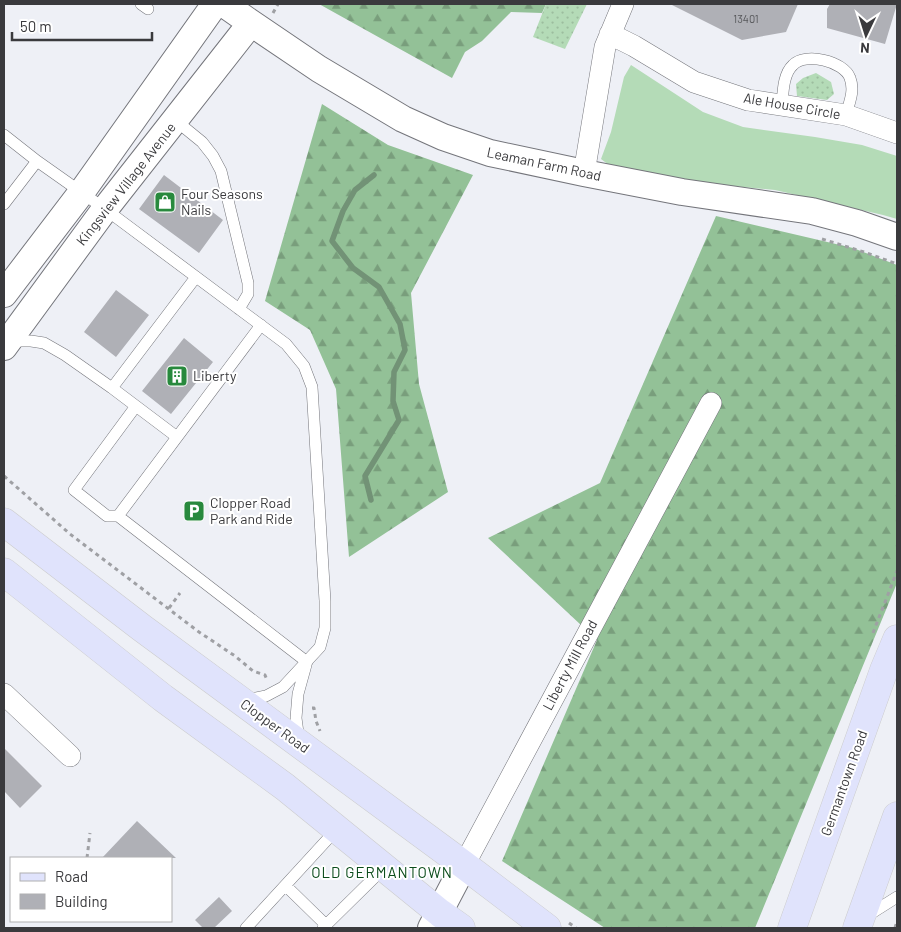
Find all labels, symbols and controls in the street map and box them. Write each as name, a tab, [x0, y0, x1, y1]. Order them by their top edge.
scale bar	[12, 10, 152, 42]
north arrow	[841, 10, 891, 60]
house number: 13401	[733, 12, 759, 25]
text: 50 m	[20, 17, 52, 35]
text: N	[860, 40, 870, 57]
street label: Ale House Circle	[742, 89, 842, 122]
street label: Kingsview Village Avenue	[72, 119, 179, 249]
street label: Leaman Farm Road	[485, 143, 603, 184]
place label: Four Seasons Nails	[181, 185, 263, 218]
shop icon: Four Seasons Nails	[153, 190, 177, 214]
building icon: Liberty	[165, 364, 189, 388]
place label: Liberty	[193, 367, 237, 384]
place label: Clopper Road Park and Ride	[210, 494, 293, 527]
parking icon: Clopper Road Park and Ride	[182, 499, 206, 523]
street label: Liberty Mill Road	[539, 617, 601, 713]
street label: Clopper Road	[238, 695, 313, 756]
street label: Germantown Road	[817, 728, 871, 838]
legend	[10, 857, 172, 922]
district label: OLD GERMANTOWN	[311, 863, 453, 881]
text: Road	[55, 867, 88, 885]
text: Building	[55, 892, 108, 910]

